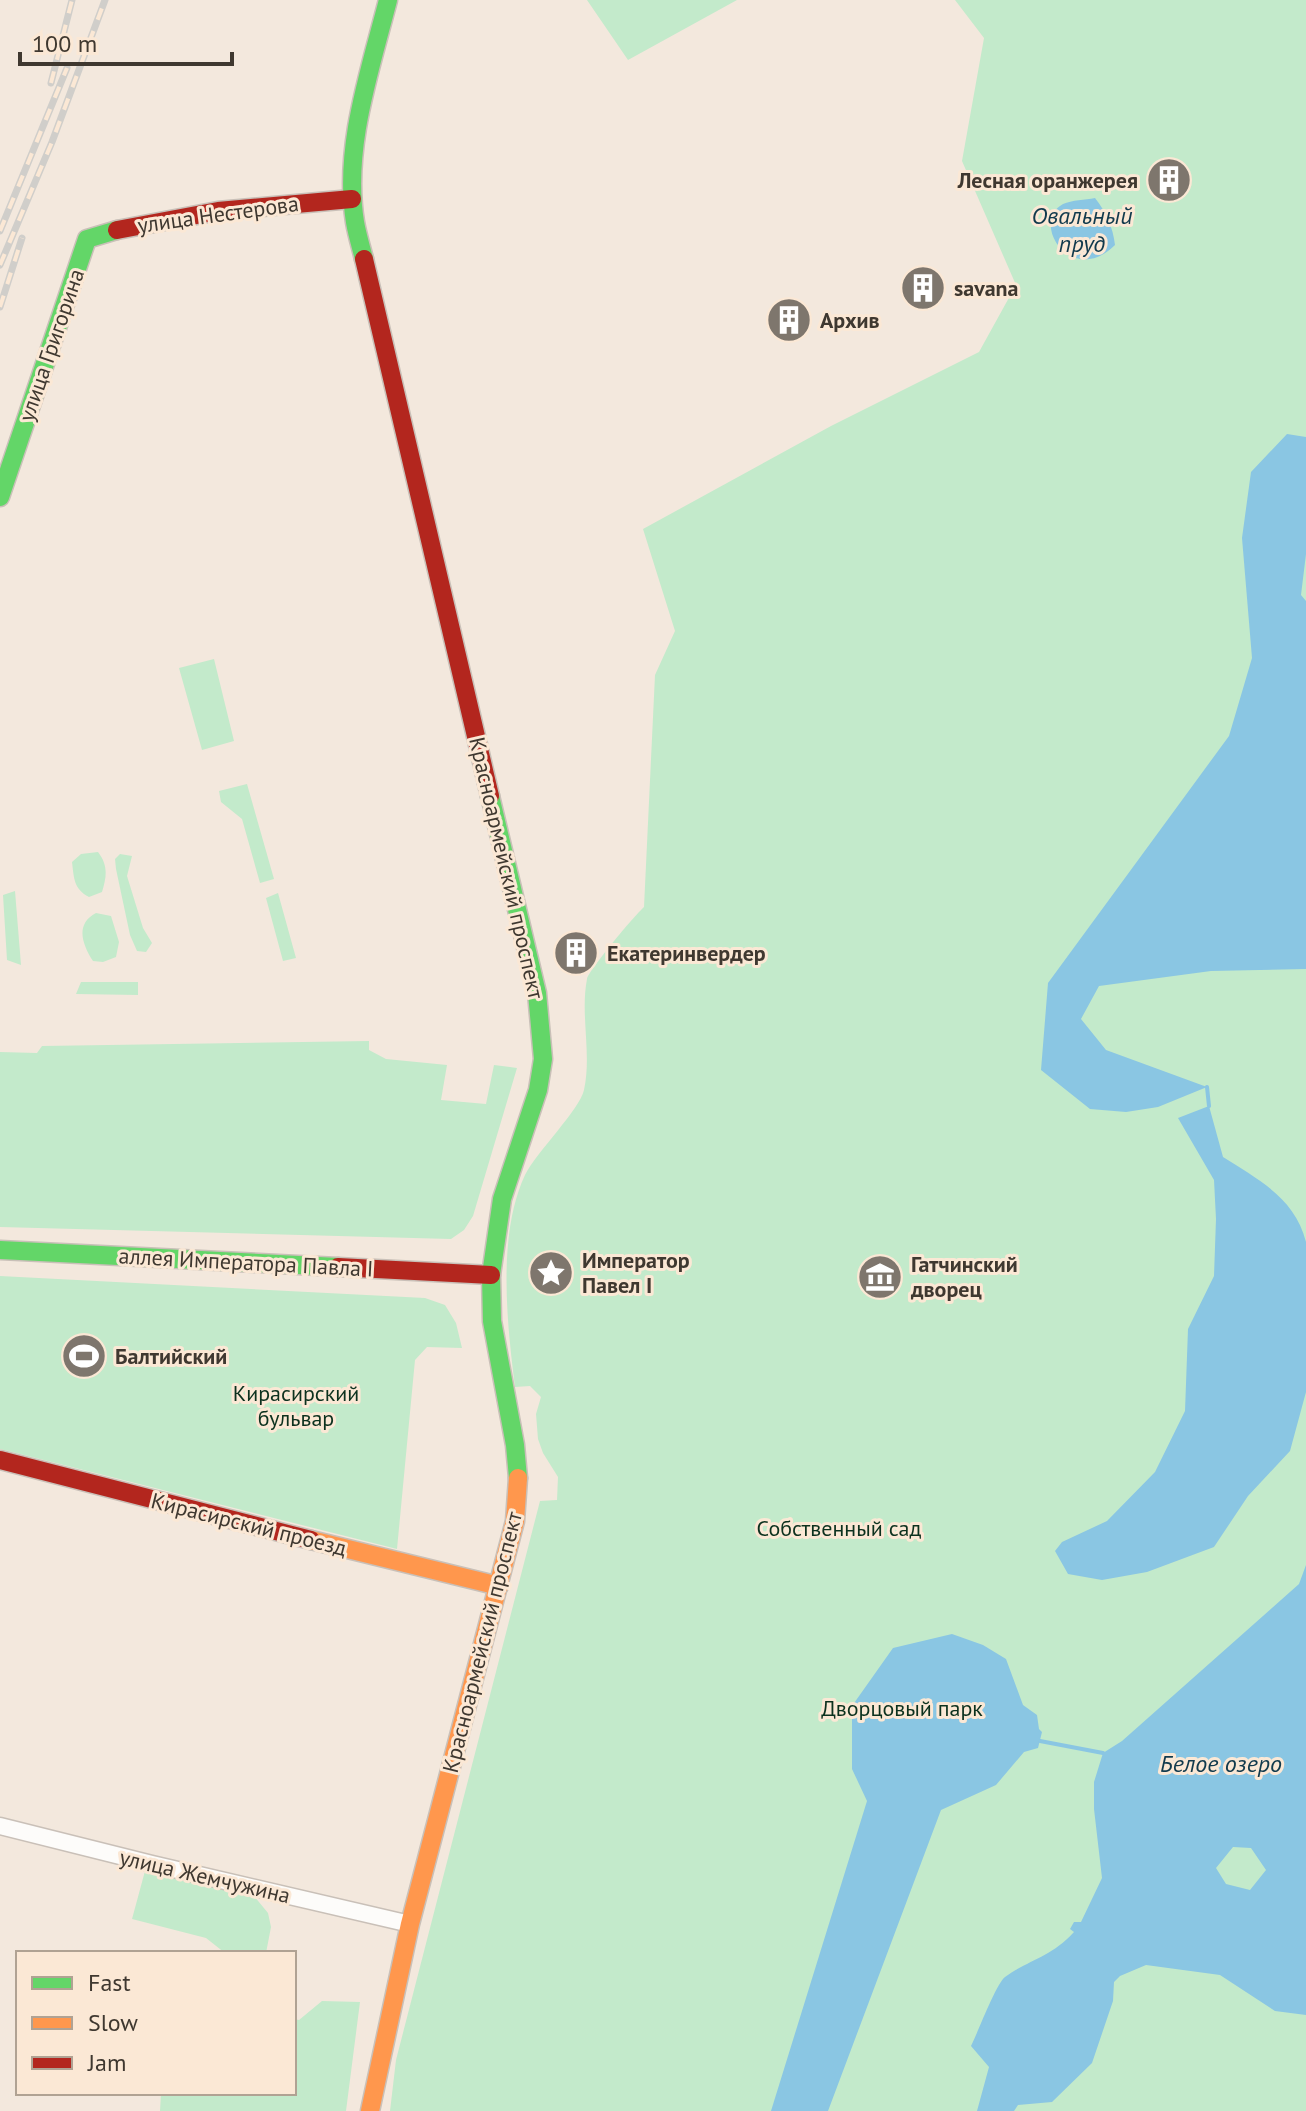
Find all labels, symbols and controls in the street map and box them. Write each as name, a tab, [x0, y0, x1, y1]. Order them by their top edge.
scale bar	[20, 16, 232, 66]
text: 100 m	[32, 28, 97, 59]
building icon: Лесная оранжерея	[1145, 156, 1193, 204]
place label: Лесная оранжерея	[957, 166, 1138, 194]
street label: улица Нестерова	[136, 189, 300, 239]
water label: Овальный пруд	[1032, 200, 1132, 259]
building icon: savana	[899, 264, 947, 312]
street label: улица Григорина	[12, 265, 90, 425]
place label: savana	[954, 274, 1019, 302]
building icon: Архив	[765, 296, 813, 344]
place label: Архив	[820, 306, 880, 334]
street label: Красноармейский проспект	[463, 734, 551, 1002]
building icon: Екатеринвердер	[552, 929, 600, 977]
place label: Екатеринвердер	[607, 939, 766, 967]
street label: аллея Императора Павла I	[118, 1241, 374, 1283]
place label: Император Павел I	[582, 1246, 690, 1299]
place icon: Император Павел I	[527, 1249, 575, 1297]
place label: Гатчинский дворец	[910, 1250, 1018, 1303]
museum icon: Гатчинский дворец	[856, 1253, 904, 1301]
sports icon: Балтийский	[60, 1332, 108, 1380]
place label: Балтийский	[115, 1342, 227, 1370]
park label: Кирасирский бульвар	[233, 1379, 359, 1432]
street label: Кирасирский проезд	[148, 1486, 350, 1562]
street label: Красноармейский проспект	[436, 1508, 528, 1775]
park label: Собственный сад	[757, 1514, 921, 1542]
park label: Дворцовый парк	[821, 1694, 983, 1722]
water label: Белое озеро	[1160, 1748, 1282, 1779]
street label: улица Жемчужина	[117, 1843, 293, 1909]
legend	[16, 1951, 296, 2095]
text: Fast	[88, 1967, 131, 1998]
text: Slow	[88, 2007, 138, 2038]
text: Jam	[87, 2047, 126, 2078]

